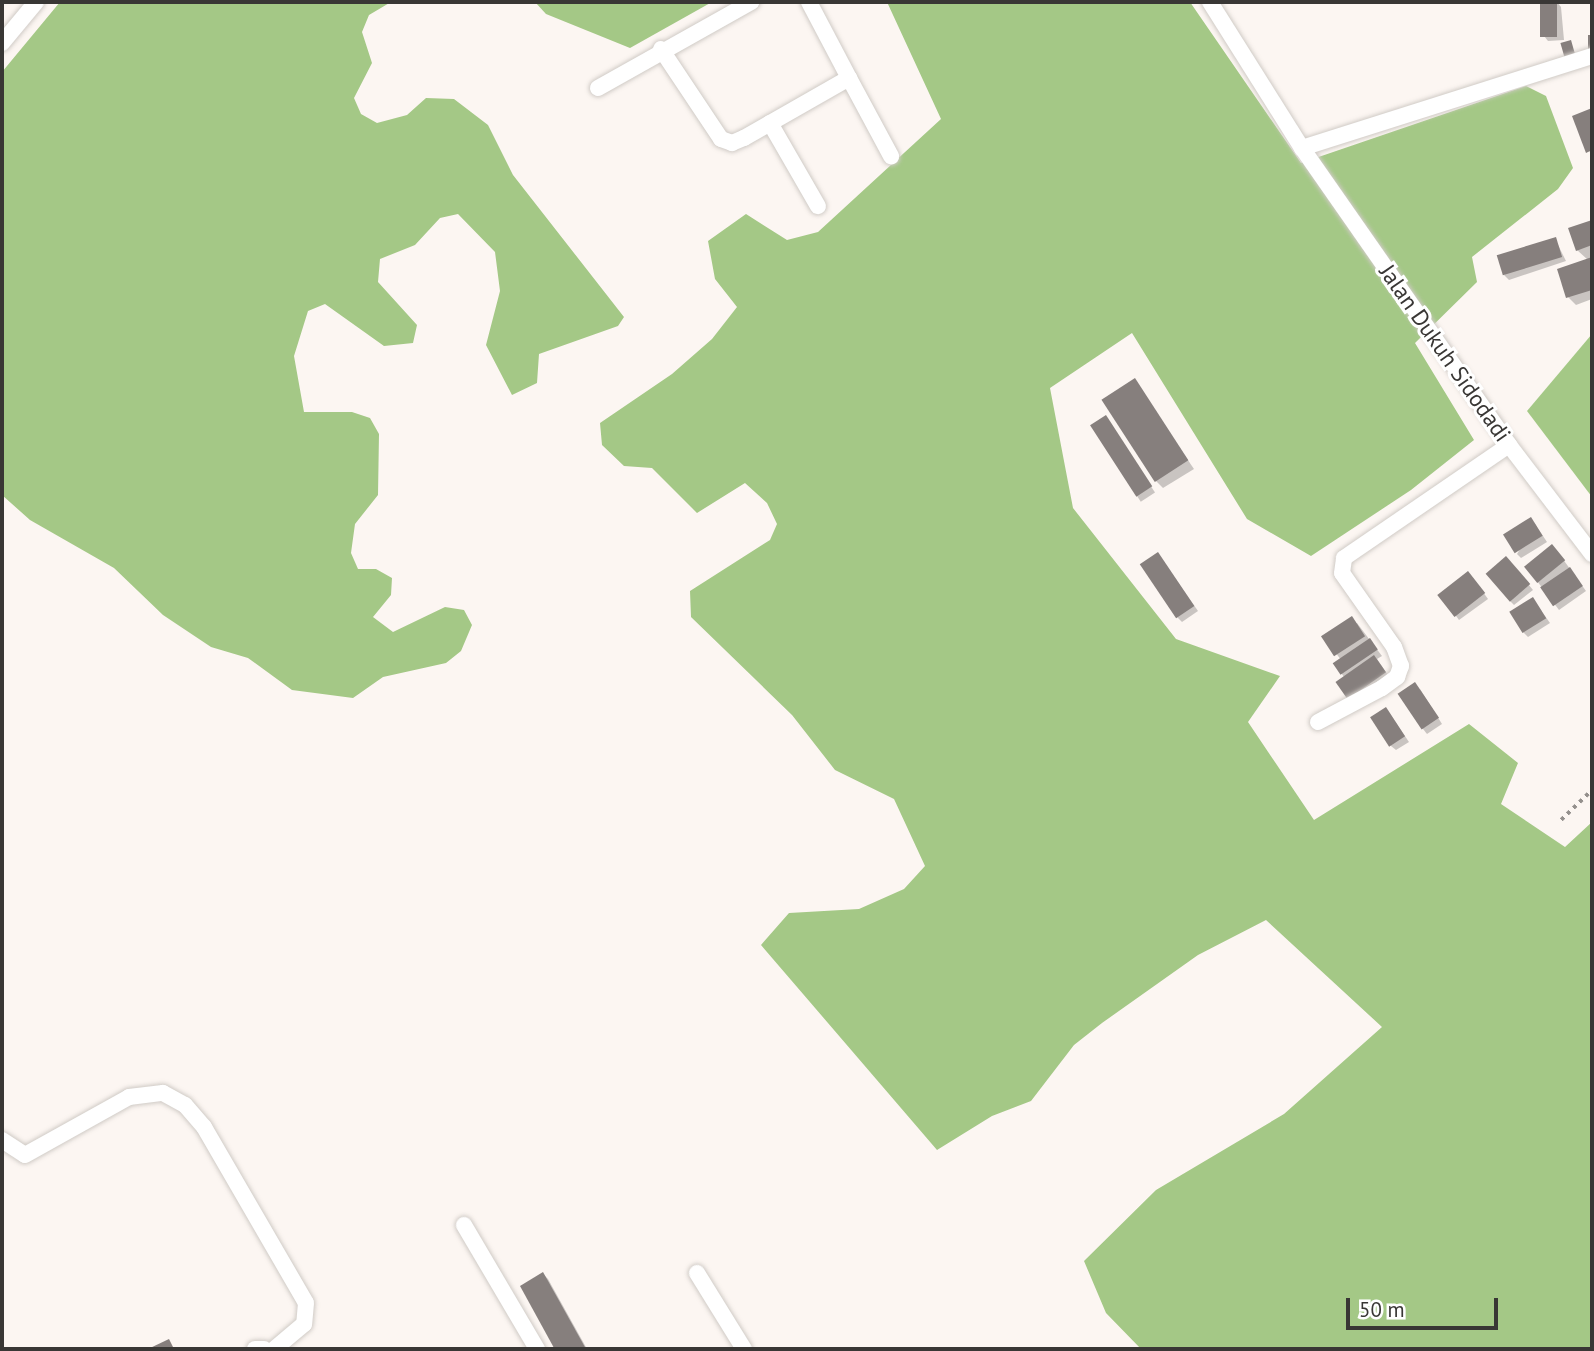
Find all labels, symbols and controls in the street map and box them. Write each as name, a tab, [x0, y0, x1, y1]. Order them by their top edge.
street label: Jalan Dukuh Sidodadi	[1373, 259, 1517, 447]
scale bar	[1349, 1284, 1501, 1328]
text: 50 m	[1359, 1296, 1405, 1323]

